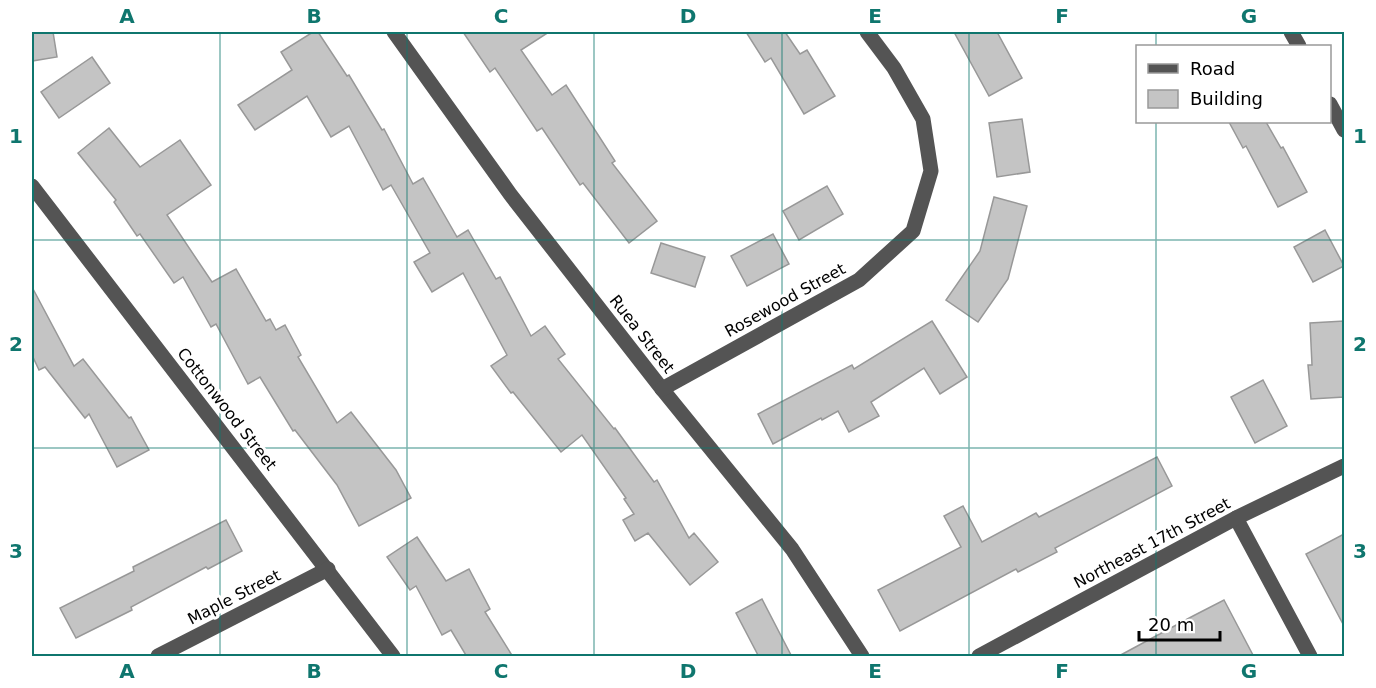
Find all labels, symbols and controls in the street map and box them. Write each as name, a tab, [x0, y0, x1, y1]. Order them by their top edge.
text: A	[119, 4, 135, 28]
text: B	[306, 4, 322, 28]
text: C	[494, 4, 508, 28]
text: D	[680, 4, 696, 28]
text: E	[868, 4, 882, 28]
text: F	[1055, 4, 1069, 28]
text: G	[1241, 4, 1257, 28]
legend	[1136, 45, 1331, 123]
text: Road	[1190, 58, 1235, 79]
text: Building	[1190, 88, 1263, 109]
text: 1	[9, 124, 23, 148]
text: 1	[1353, 124, 1367, 148]
street label: Rosewood Street	[721, 259, 849, 341]
street label: Ruea Street	[606, 291, 678, 377]
text: 2	[9, 332, 23, 356]
text: 2	[1353, 332, 1367, 356]
street label: Cottonwood Street	[173, 344, 281, 474]
street label: Northeast 17th Street	[1070, 494, 1234, 592]
text: 3	[9, 539, 23, 563]
text: 3	[1353, 539, 1367, 563]
street label: Maple Street	[184, 565, 284, 629]
scale bar	[1139, 604, 1220, 642]
text: 20 m	[1148, 614, 1194, 635]
text: A	[119, 659, 135, 683]
text: B	[306, 659, 322, 683]
text: C	[494, 659, 508, 683]
text: D	[680, 659, 696, 683]
text: E	[868, 659, 882, 683]
text: F	[1055, 659, 1069, 683]
text: G	[1241, 659, 1257, 683]

